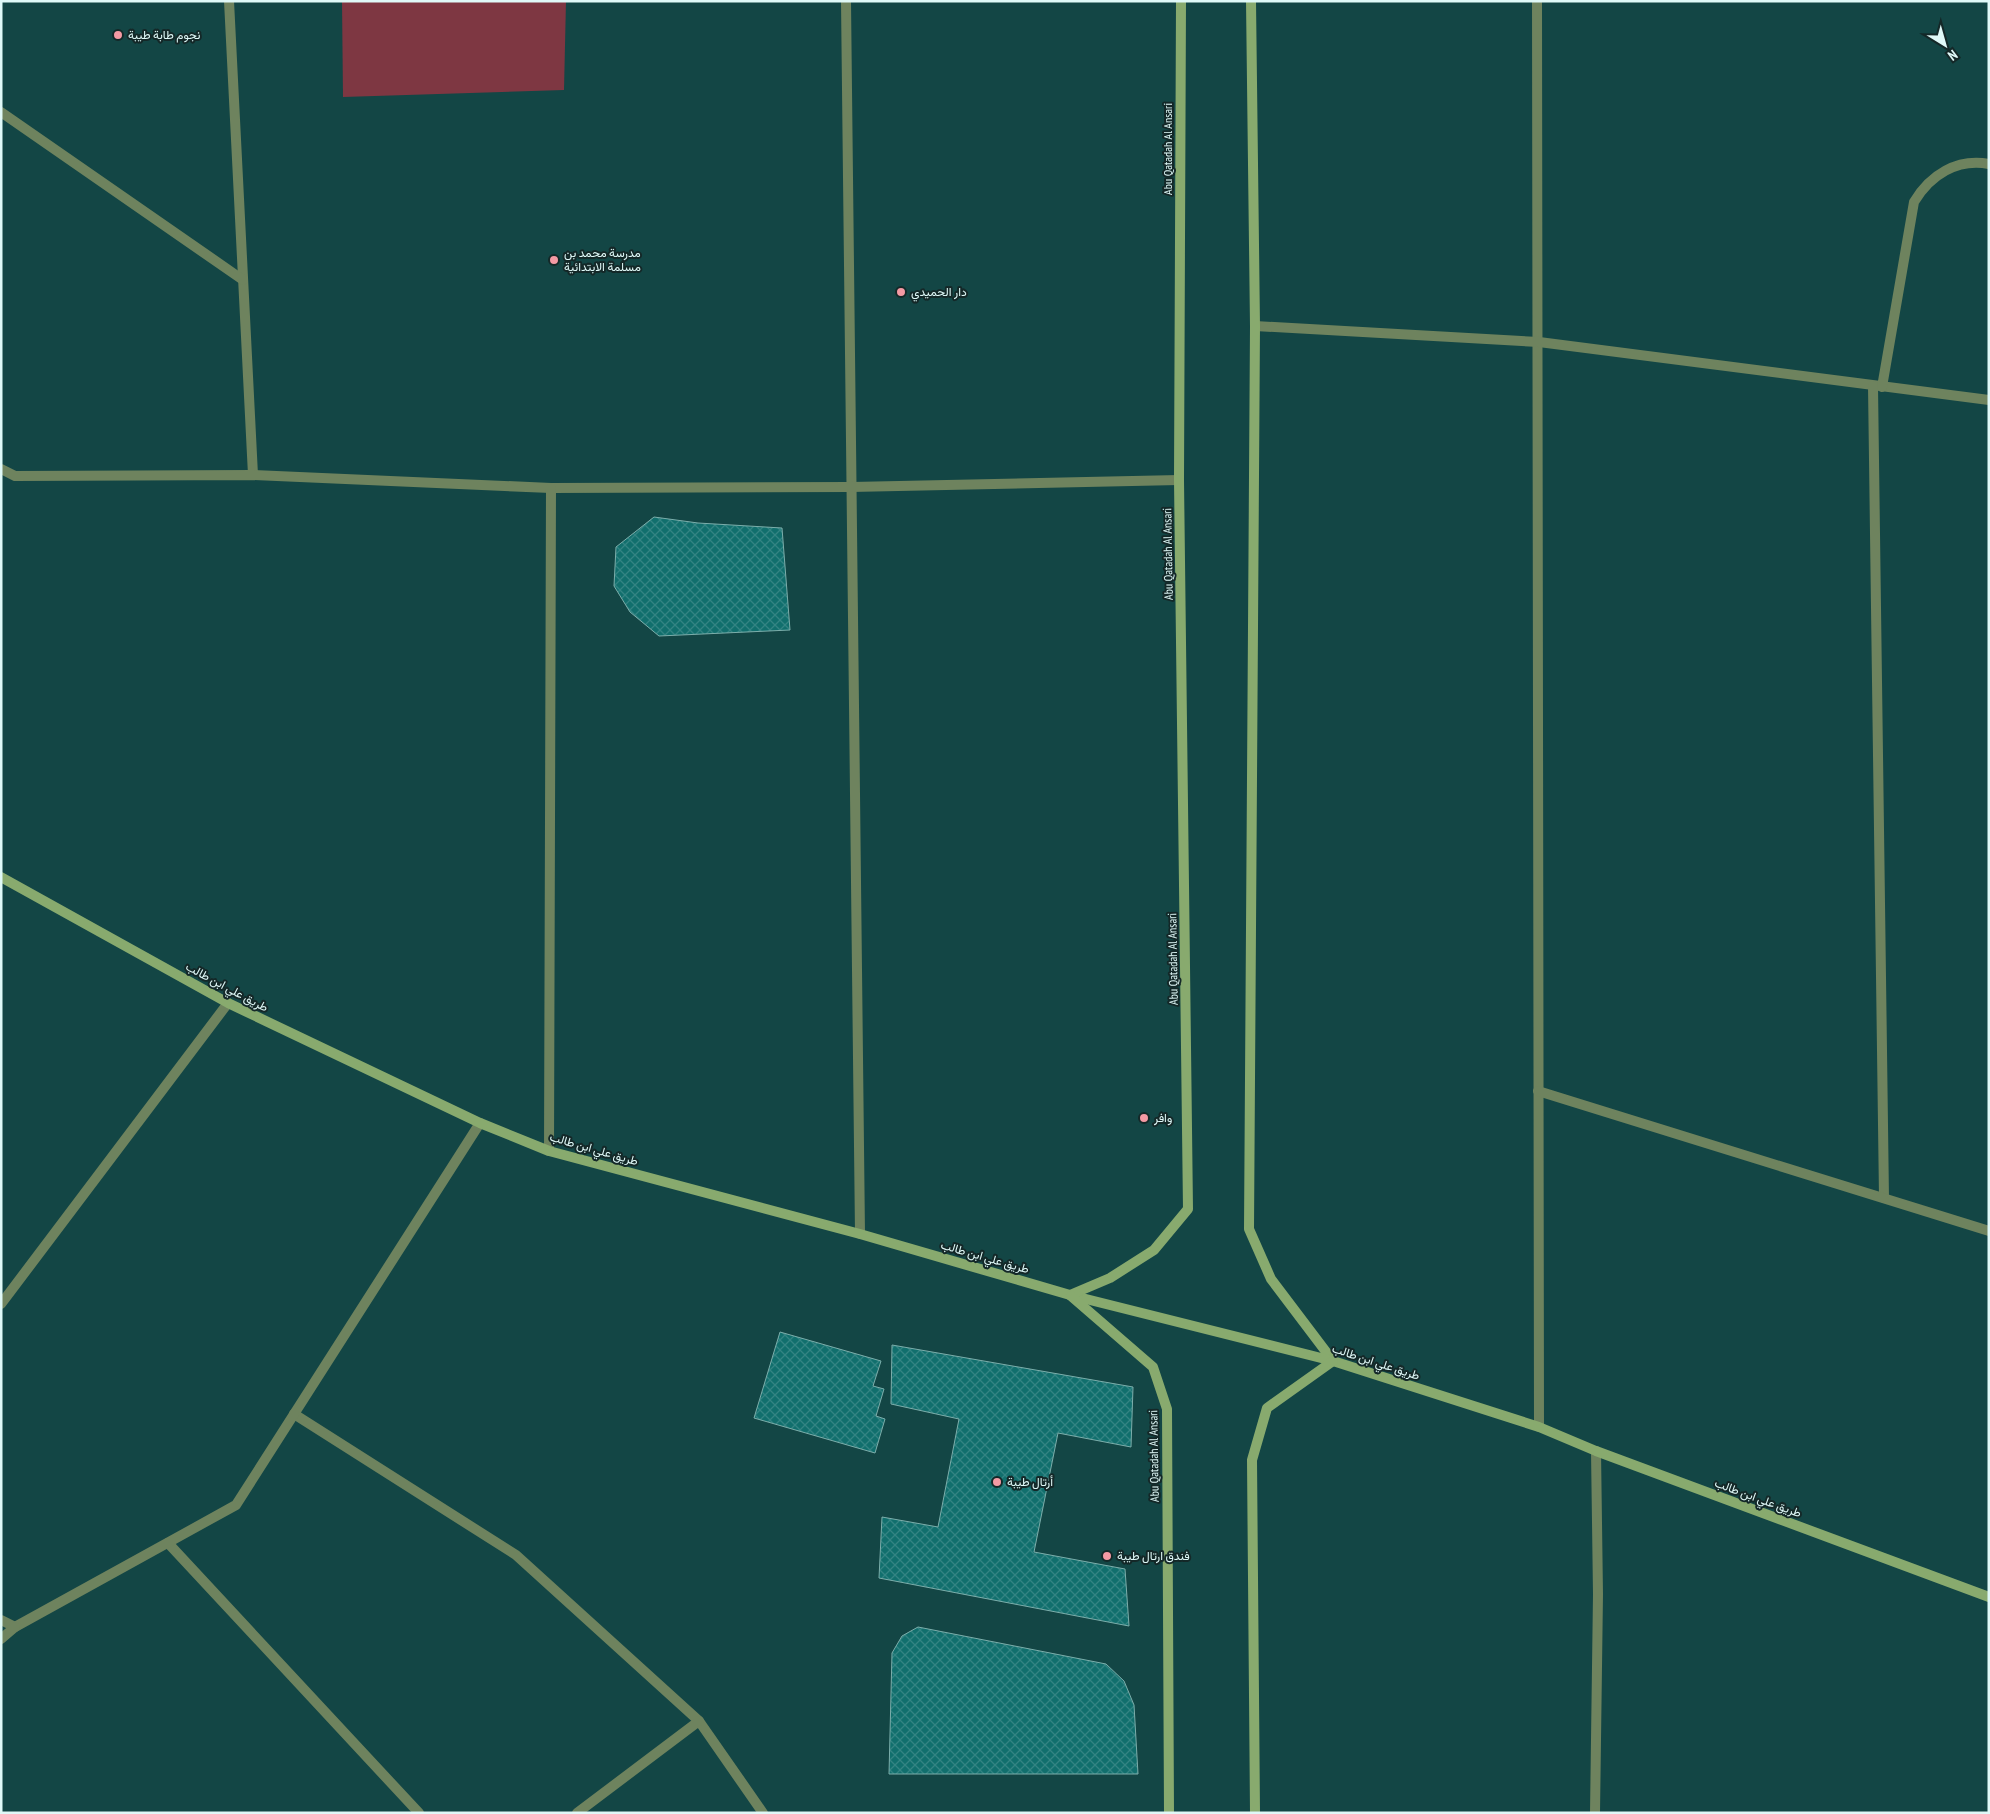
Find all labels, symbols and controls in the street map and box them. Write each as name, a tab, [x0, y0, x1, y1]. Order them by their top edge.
north arrow	[1920, 20, 1970, 70]
place label: نجوم طابة طيبة	[128, 27, 200, 43]
marker: نجوم طابة طيبة	[112, 29, 124, 41]
text: N	[1944, 46, 1961, 65]
street label: Abu Qatadah Al Ansari	[1160, 103, 1175, 195]
place label: مدرسة محمد بن مسلمة الابتدائية	[564, 245, 641, 274]
marker: مدرسة محمد بن مسلمة الابتدائية	[548, 254, 560, 266]
place label: دار الحميدي	[911, 284, 967, 302]
marker: دار الحميدي	[895, 286, 907, 298]
street label: Abu Qatadah Al Ansari	[1159, 508, 1176, 600]
street label: Abu Qatadah Al Ansari	[1164, 913, 1181, 1005]
street label: طريق علي ابن طالب	[182, 958, 271, 1017]
place label: وافر	[1153, 1110, 1172, 1126]
marker: وافر	[1138, 1112, 1150, 1124]
street label: طريق علي ابن طالب	[547, 1129, 640, 1171]
street label: طريق علي ابن طالب	[938, 1237, 1031, 1279]
street label: طريق علي ابن طالب	[1329, 1340, 1422, 1386]
street label: Abu Qatadah Al Ansari	[1145, 1410, 1162, 1502]
place label: أرتال طيبة	[1007, 1474, 1053, 1490]
street label: طريق علي ابن طالب	[1712, 1475, 1804, 1523]
marker: أرتال طيبة	[991, 1476, 1003, 1488]
place label: فندق ارتال طيبة	[1117, 1548, 1190, 1564]
marker: فندق ارتال طيبة	[1101, 1550, 1113, 1562]

